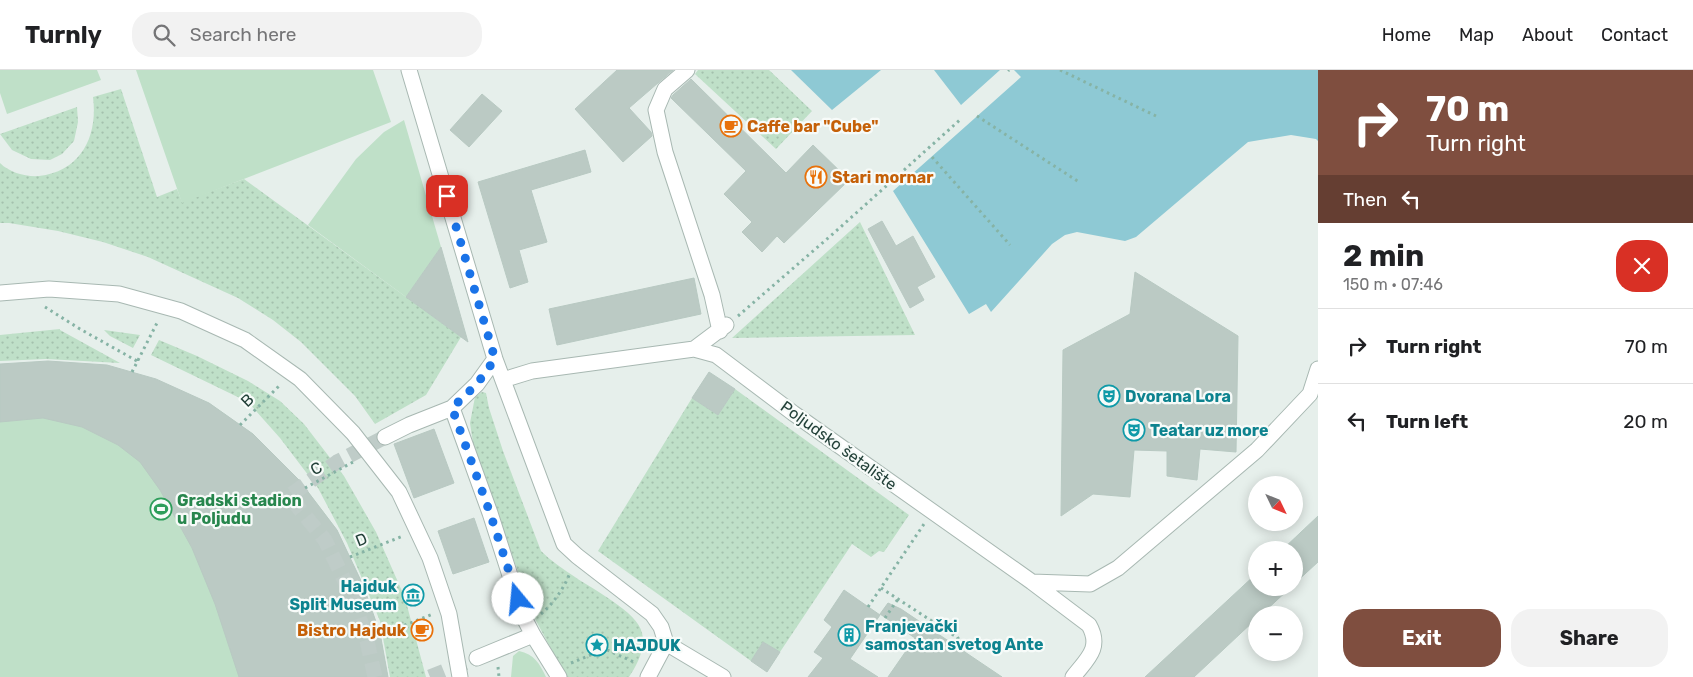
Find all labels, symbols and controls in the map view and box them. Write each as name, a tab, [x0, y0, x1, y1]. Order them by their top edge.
search box	[132, 12, 482, 57]
text: Turnly	[25, 21, 102, 49]
icon: search	[150, 21, 178, 49]
text: Search here	[190, 23, 296, 46]
text: Home	[1382, 24, 1431, 46]
text: Map	[1459, 24, 1494, 46]
text: About	[1522, 24, 1573, 46]
text: Contact	[1601, 24, 1668, 46]
text: 70 m	[1426, 88, 1509, 130]
icon: right	[1343, 90, 1408, 155]
cafe icon: Caffe bar "Cube"	[719, 114, 743, 138]
place label: Caffe bar "Cube"	[747, 117, 878, 136]
text: Turn right	[1426, 130, 1526, 157]
restaurant icon: Stari mornar	[804, 165, 828, 189]
place label: Stari mornar	[832, 168, 934, 187]
pin	[426, 175, 468, 217]
icon: arrive	[433, 182, 461, 210]
icon: left	[1397, 185, 1425, 213]
text: Then	[1343, 188, 1387, 211]
text: 2 min	[1343, 238, 1424, 274]
button: close	[1616, 240, 1668, 292]
text: 150 m · 07:46	[1343, 275, 1443, 294]
icon: right	[1343, 332, 1371, 360]
text: Turn right	[1386, 335, 1481, 358]
text: 70 m	[1625, 335, 1668, 358]
theatre icon: Dvorana Lora	[1097, 384, 1121, 408]
place label: Dvorana Lora	[1125, 387, 1231, 406]
street label: B	[237, 390, 258, 411]
street label: Poljudsko šetalište	[777, 397, 900, 494]
icon: left	[1343, 407, 1371, 435]
text: Turn left	[1386, 410, 1468, 433]
text: 20 m	[1623, 410, 1668, 433]
theatre icon: Teatar uz more	[1122, 418, 1146, 442]
place label: Teatar uz more	[1150, 421, 1268, 440]
street label: C	[307, 458, 326, 479]
north arrow	[1248, 476, 1302, 531]
map controls	[1248, 476, 1303, 661]
place label: Gradski stadion u Poljudu	[177, 491, 302, 528]
sports icon: Gradski stadion u Poljudu	[149, 497, 173, 521]
street label: D	[353, 529, 370, 550]
button: +	[1248, 541, 1303, 596]
position arrow	[491, 572, 543, 624]
place label: Hajduk Split Museum	[289, 577, 398, 614]
museum icon: Hajduk Split Museum	[401, 583, 425, 607]
button: −	[1248, 606, 1303, 661]
button: Exit	[1343, 609, 1501, 667]
button: Share	[1511, 609, 1668, 667]
place label: Franjevački samostan svetog Ante	[865, 617, 1043, 654]
cafe icon: Bistro Hajduk	[410, 618, 434, 642]
place label: Bistro Hajduk	[297, 621, 407, 640]
building icon: Franjevački samostan svetog Ante	[837, 623, 861, 647]
place icon: HAJDUK	[585, 633, 609, 657]
place label: HAJDUK	[613, 636, 681, 655]

